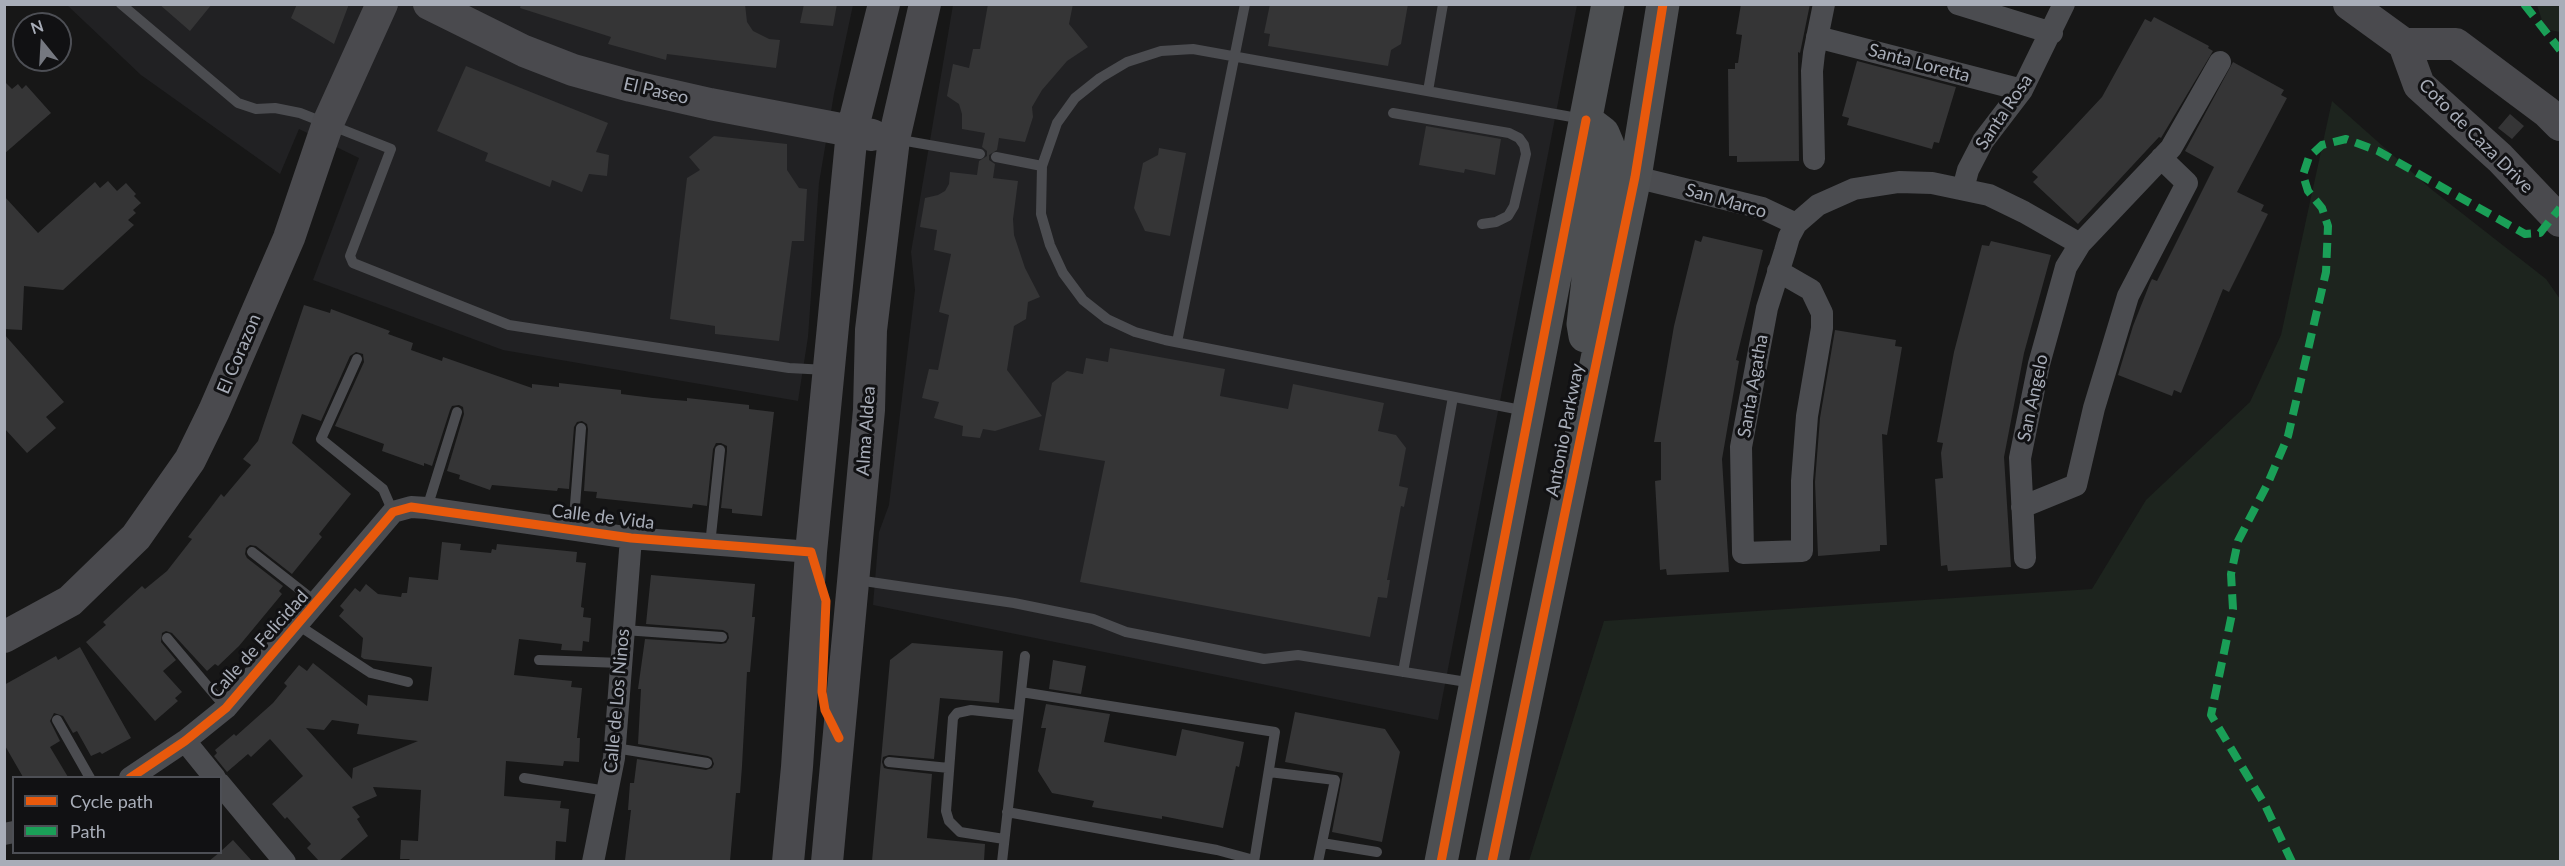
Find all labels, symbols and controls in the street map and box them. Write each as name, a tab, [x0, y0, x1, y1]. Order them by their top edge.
north arrow	[12, 12, 72, 72]
text: N	[28, 15, 46, 37]
street label: Santa Loretta	[1866, 39, 1972, 87]
street label: Santa Rosa	[1971, 70, 2037, 154]
street label: El Paseo	[621, 73, 691, 109]
street label: Coto de Caza Drive	[2414, 74, 2538, 198]
street label: San Marco	[1683, 179, 1769, 223]
street label: El Corazon	[212, 311, 266, 397]
street label: Santa Agatha	[1733, 333, 1773, 439]
street label: San Angelo	[2013, 352, 2053, 444]
street label: Antonio Parkway	[1542, 362, 1588, 498]
street label: Alma Aldea	[852, 386, 880, 476]
street label: Calle de Vida	[550, 500, 656, 534]
street label: Calle de Felicidad	[205, 586, 313, 702]
street label: Calle de Los Ninos	[600, 628, 634, 774]
legend	[12, 776, 222, 854]
text: Cycle path	[70, 790, 153, 812]
text: Path	[70, 820, 106, 842]

